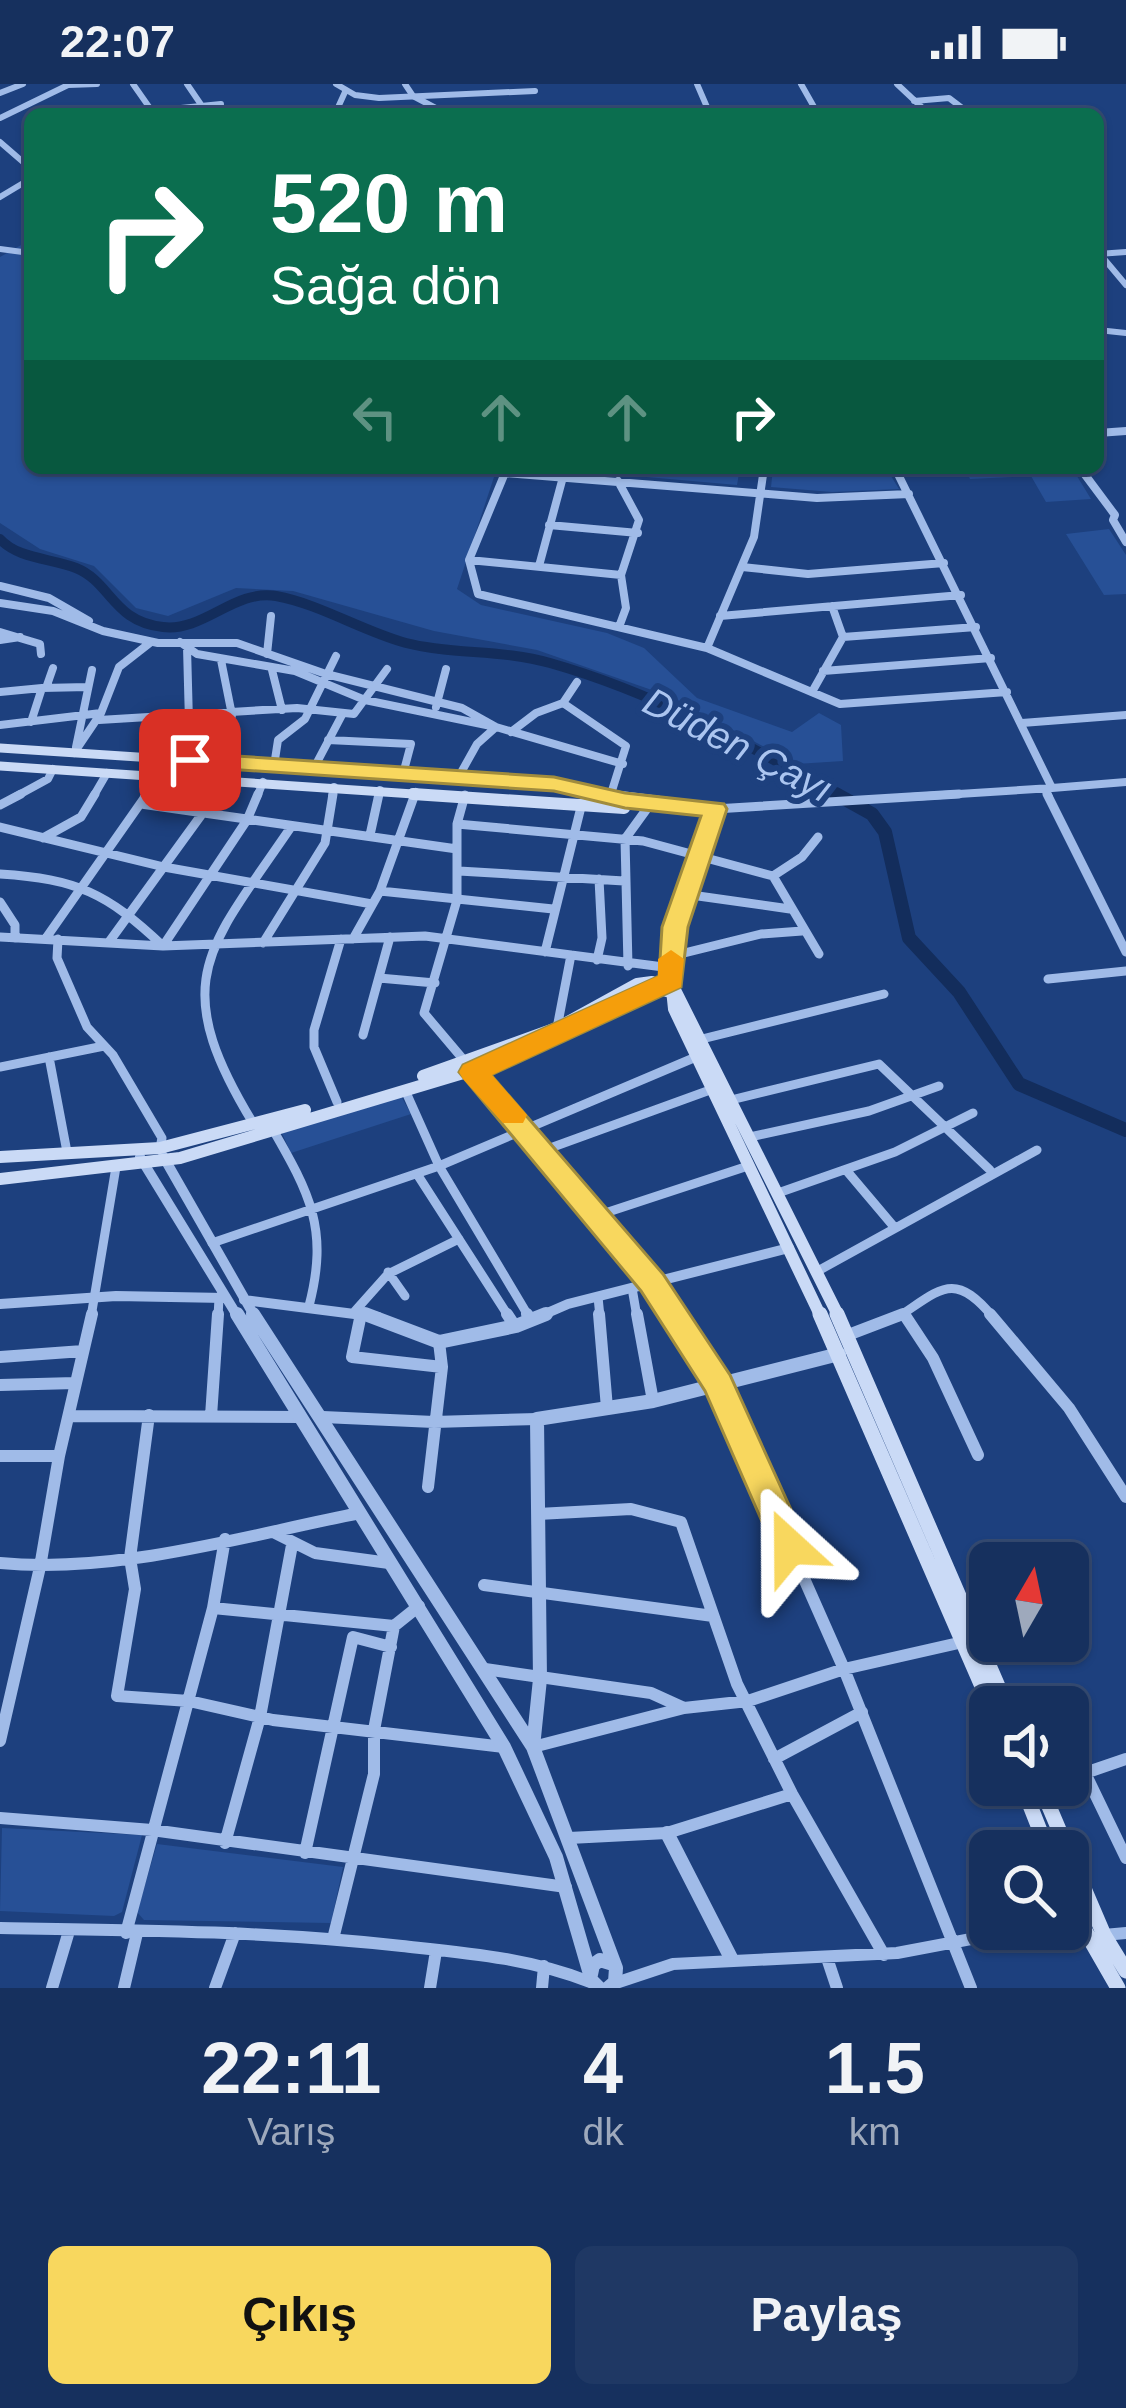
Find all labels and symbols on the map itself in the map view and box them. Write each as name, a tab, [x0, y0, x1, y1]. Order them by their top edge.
water label: Düden Çayı	[636, 679, 840, 811]
pin	[139, 709, 241, 811]
position arrow	[727, 1484, 853, 1610]
north arrow	[969, 1542, 1089, 1662]

